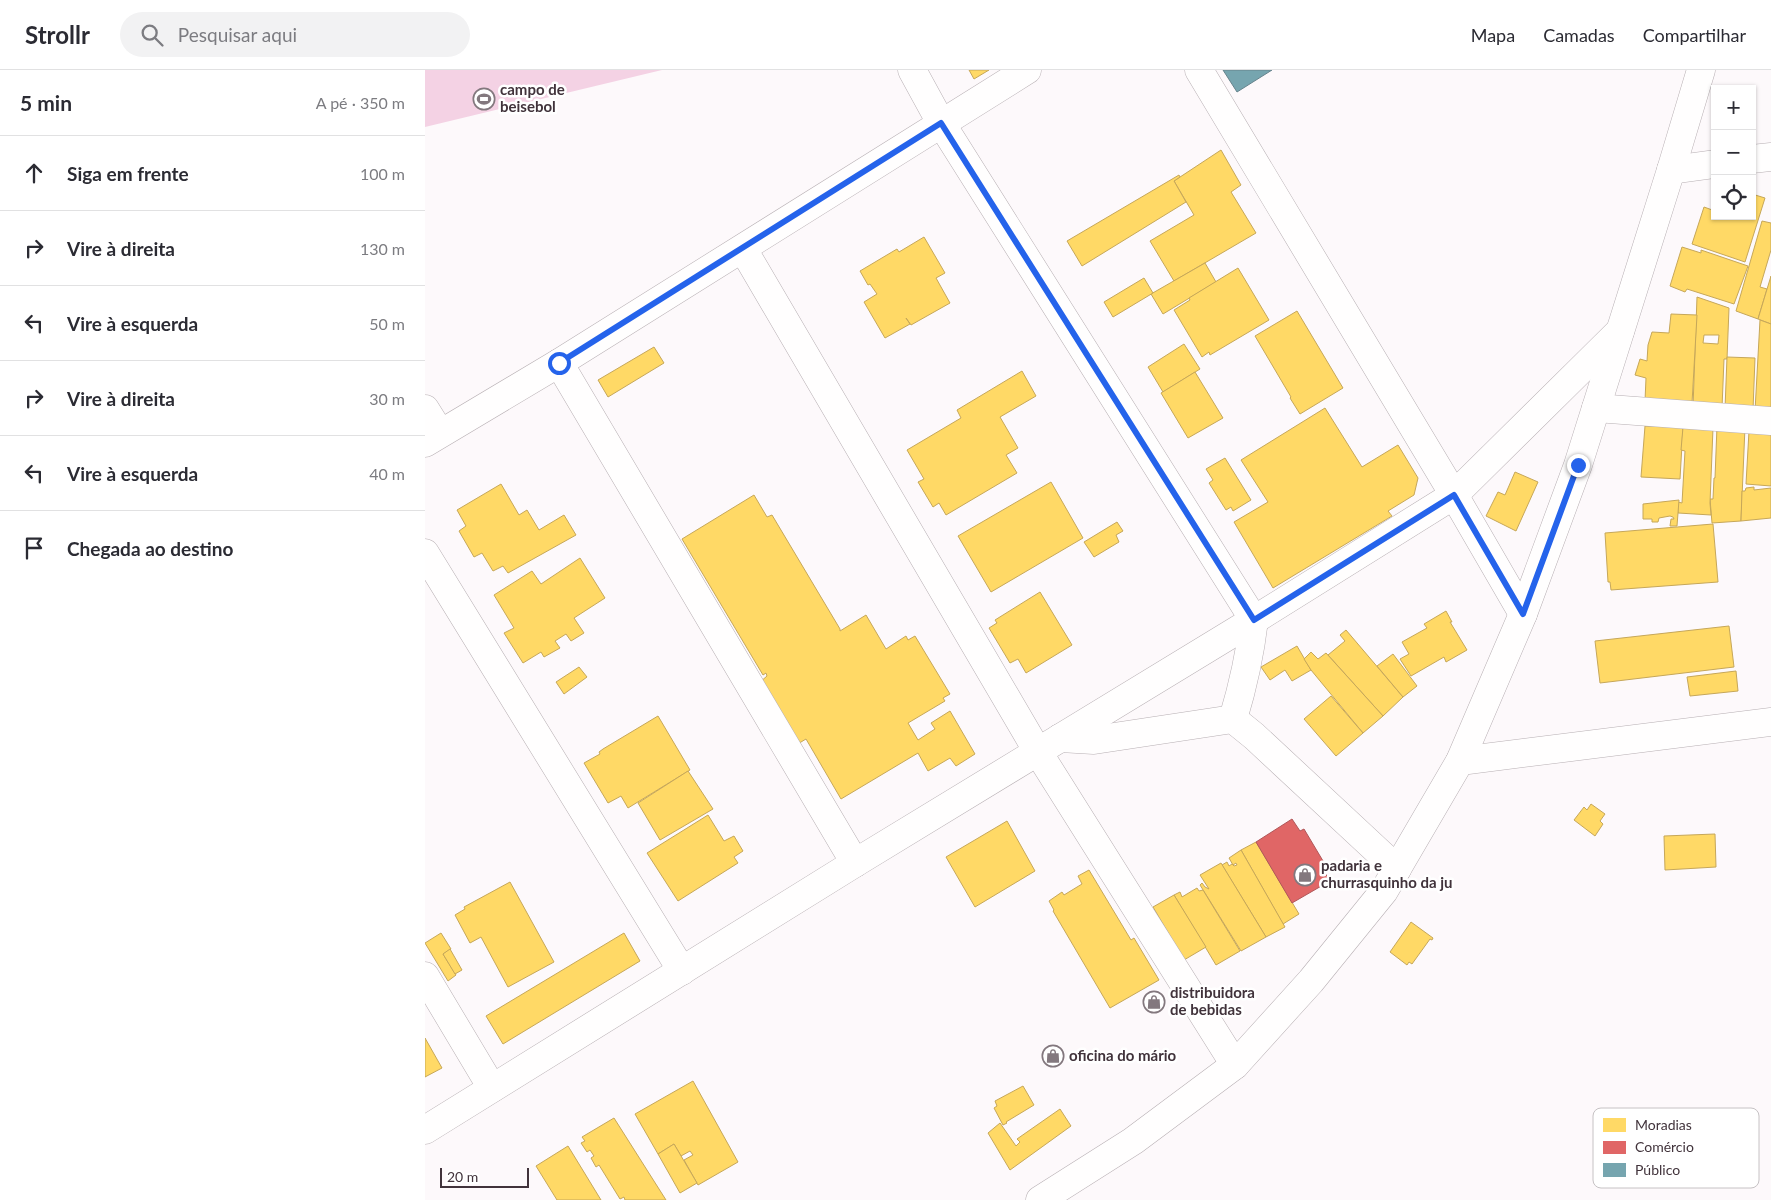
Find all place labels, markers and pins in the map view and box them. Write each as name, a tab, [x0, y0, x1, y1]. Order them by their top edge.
place label: campo de beisebol	[500, 80, 565, 115]
sports icon: campo de beisebol	[472, 87, 496, 111]
place label: padaria e churrasquinho da ju	[1321, 856, 1452, 891]
shop icon: padaria e churrasquinho da ju	[1293, 863, 1317, 887]
place label: distribuidora de bebidas	[1170, 983, 1255, 1018]
shop icon: distribuidora de bebidas	[1142, 990, 1166, 1014]
shop icon: oficina do mário	[1041, 1044, 1065, 1068]
place label: oficina do mário	[1069, 1046, 1177, 1064]

